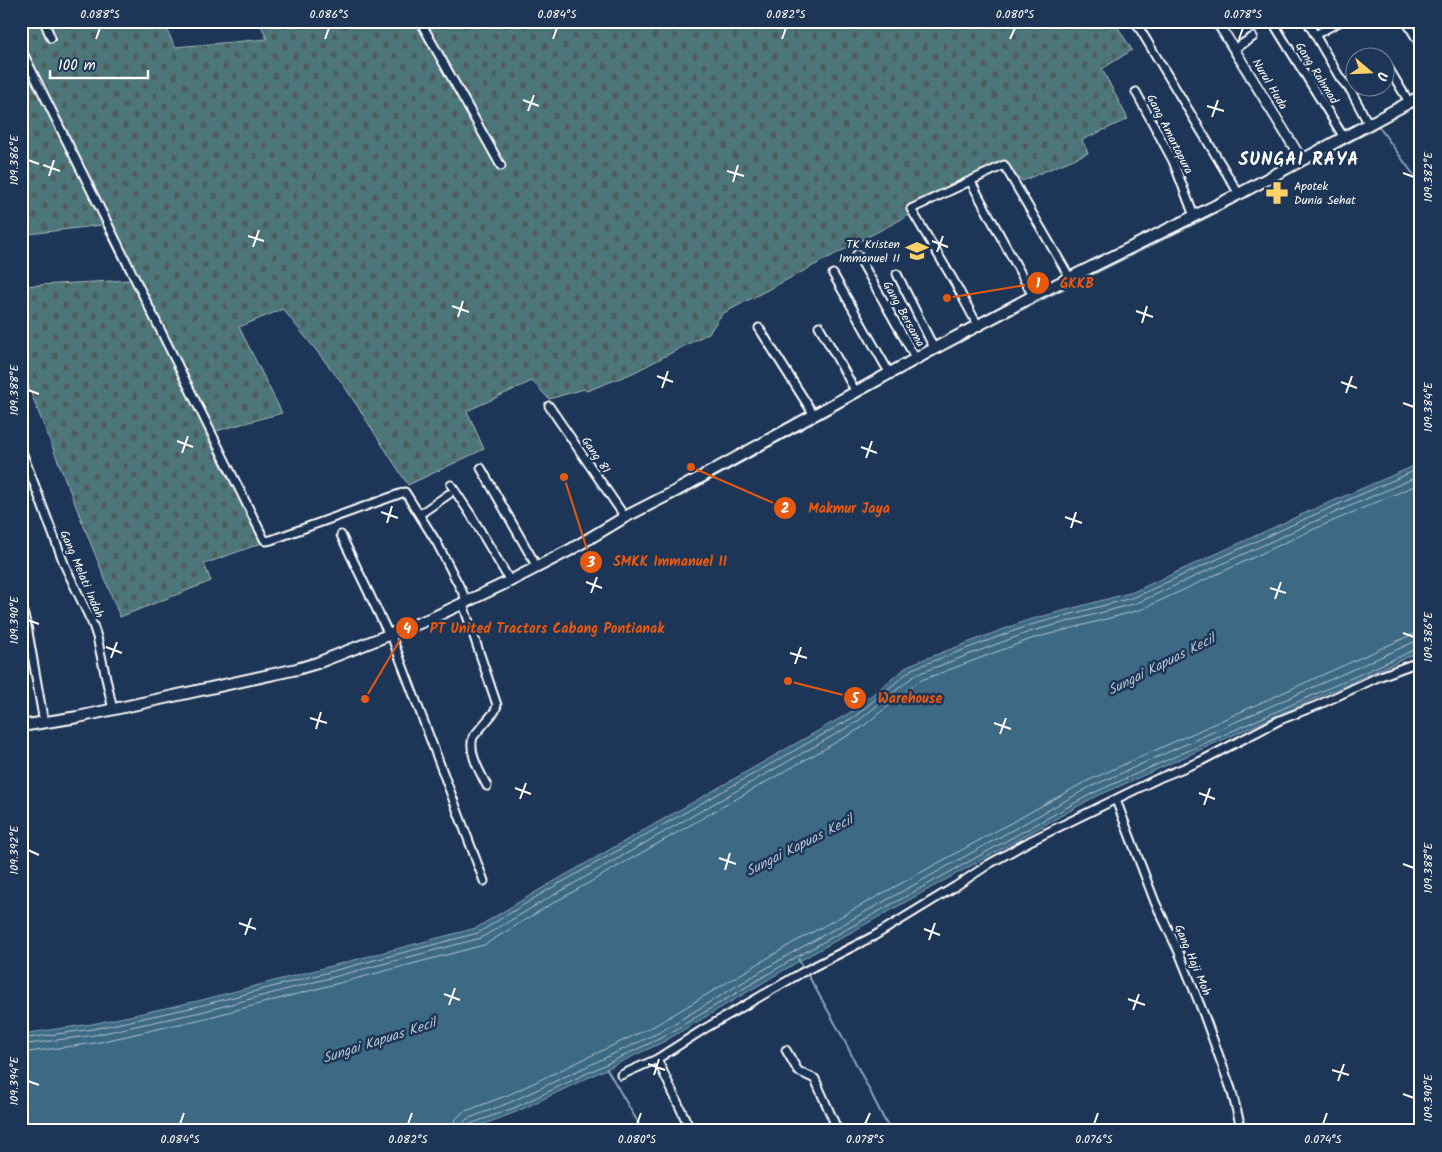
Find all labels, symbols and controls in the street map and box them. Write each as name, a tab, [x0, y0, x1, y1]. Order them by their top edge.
text: 0.088°S	[80, 5, 120, 24]
text: 0.086°S	[309, 5, 349, 24]
text: 0.084°S	[537, 5, 577, 24]
text: 0.082°S	[766, 5, 806, 24]
text: 0.080°S	[996, 5, 1035, 24]
text: 0.078°S	[1224, 5, 1263, 24]
street label: Gang Rahmad	[1290, 39, 1344, 109]
scale bar	[50, 48, 148, 80]
north arrow	[1344, 48, 1394, 98]
text: 100 m	[58, 54, 96, 78]
street label: Nurul Huda	[1247, 55, 1293, 114]
text: U	[1369, 68, 1393, 84]
street label: Gang Amartapura	[1141, 91, 1198, 178]
text: 109.386°E	[5, 134, 24, 185]
district label: SUNGAI RAYA	[1238, 146, 1360, 175]
text: 109.382°E	[1419, 151, 1438, 202]
place label: Apotek Dunia Sehat	[1294, 177, 1356, 210]
pharmacy icon: Apotek Dunia Sehat	[1264, 180, 1290, 206]
place label: TK Kristen Immanuel II	[839, 235, 900, 268]
school or university icon: TK Kristen Immanuel II	[904, 238, 930, 264]
callout: GKKB	[1025, 269, 1104, 298]
text: 1	[1036, 272, 1041, 296]
text: GKKB	[1060, 273, 1094, 295]
street label: Gang Bersama	[878, 278, 930, 351]
text: 109.388°E	[5, 364, 24, 415]
text: 109.384°E	[1419, 381, 1438, 432]
street label: Gang 81	[576, 433, 615, 478]
callout: Makmur Jaya	[773, 494, 900, 523]
text: 2	[781, 497, 790, 521]
text: Makmur Jaya	[808, 498, 890, 520]
street label: Gang Melati Indah	[54, 527, 109, 621]
callout: SMKK Immanuel II	[578, 547, 737, 576]
text: 3	[586, 551, 595, 575]
text: SMKK Immanuel II	[613, 551, 727, 573]
text: 109.390°E	[5, 595, 24, 644]
text: 109.386°E	[1419, 611, 1438, 662]
callout: PT United Tractors Cabang Pontianak	[395, 613, 674, 642]
text: 4	[403, 617, 411, 641]
text: PT United Tractors Cabang Pontianak	[430, 618, 665, 640]
water label: Sungai Kapuas Kecil	[1104, 627, 1221, 701]
callout: Warehouse	[842, 683, 952, 712]
text: 5	[850, 687, 860, 711]
text: Warehouse	[878, 688, 942, 710]
water label: Sungai Kapuas Kecil	[742, 808, 859, 882]
text: 109.392°E	[5, 824, 24, 875]
text: 109.388°E	[1419, 842, 1438, 893]
street label: Gang Haji Moh	[1169, 922, 1216, 999]
water label: Sungai Kapuas Kecil	[320, 1012, 441, 1070]
text: 109.394°E	[5, 1056, 24, 1105]
text: 109.390°E	[1419, 1073, 1438, 1122]
text: 0.084°S	[160, 1130, 200, 1149]
text: 0.082°S	[388, 1130, 428, 1149]
text: 0.080°S	[618, 1130, 657, 1149]
text: 0.078°S	[846, 1130, 885, 1149]
text: 0.076°S	[1075, 1130, 1113, 1149]
text: 0.074°S	[1304, 1130, 1342, 1149]

